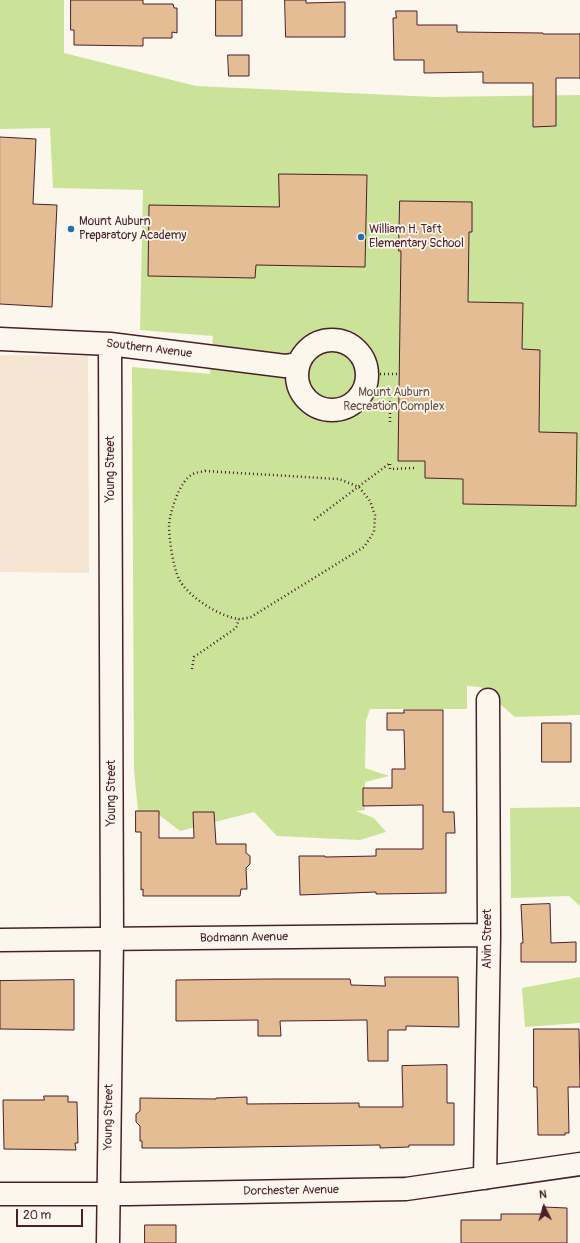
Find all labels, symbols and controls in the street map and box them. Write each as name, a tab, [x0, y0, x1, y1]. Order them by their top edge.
place label: Mount Auburn Preparatory Academy	[79, 215, 186, 243]
place label: William H. Taft Elementary School	[369, 223, 464, 251]
marker: Mount Auburn Preparatory Academy	[66, 224, 76, 234]
marker: William H. Taft Elementary School	[356, 232, 366, 242]
street label: Southern Avenue	[105, 337, 193, 361]
park label: Mount Auburn Recreation Complex	[343, 386, 445, 414]
street label: Young Street	[104, 436, 118, 502]
street label: Young Street	[105, 760, 119, 826]
street label: Alvin Street	[481, 909, 495, 969]
street label: Bodmann Avenue	[200, 930, 288, 946]
street label: Young Street	[101, 1084, 117, 1150]
street label: Dorchester Avenue	[243, 1183, 339, 1199]
north arrow	[524, 1187, 564, 1227]
text: N	[539, 1188, 547, 1201]
scale bar	[18, 1201, 85, 1227]
text: 20 m	[23, 1208, 51, 1223]

